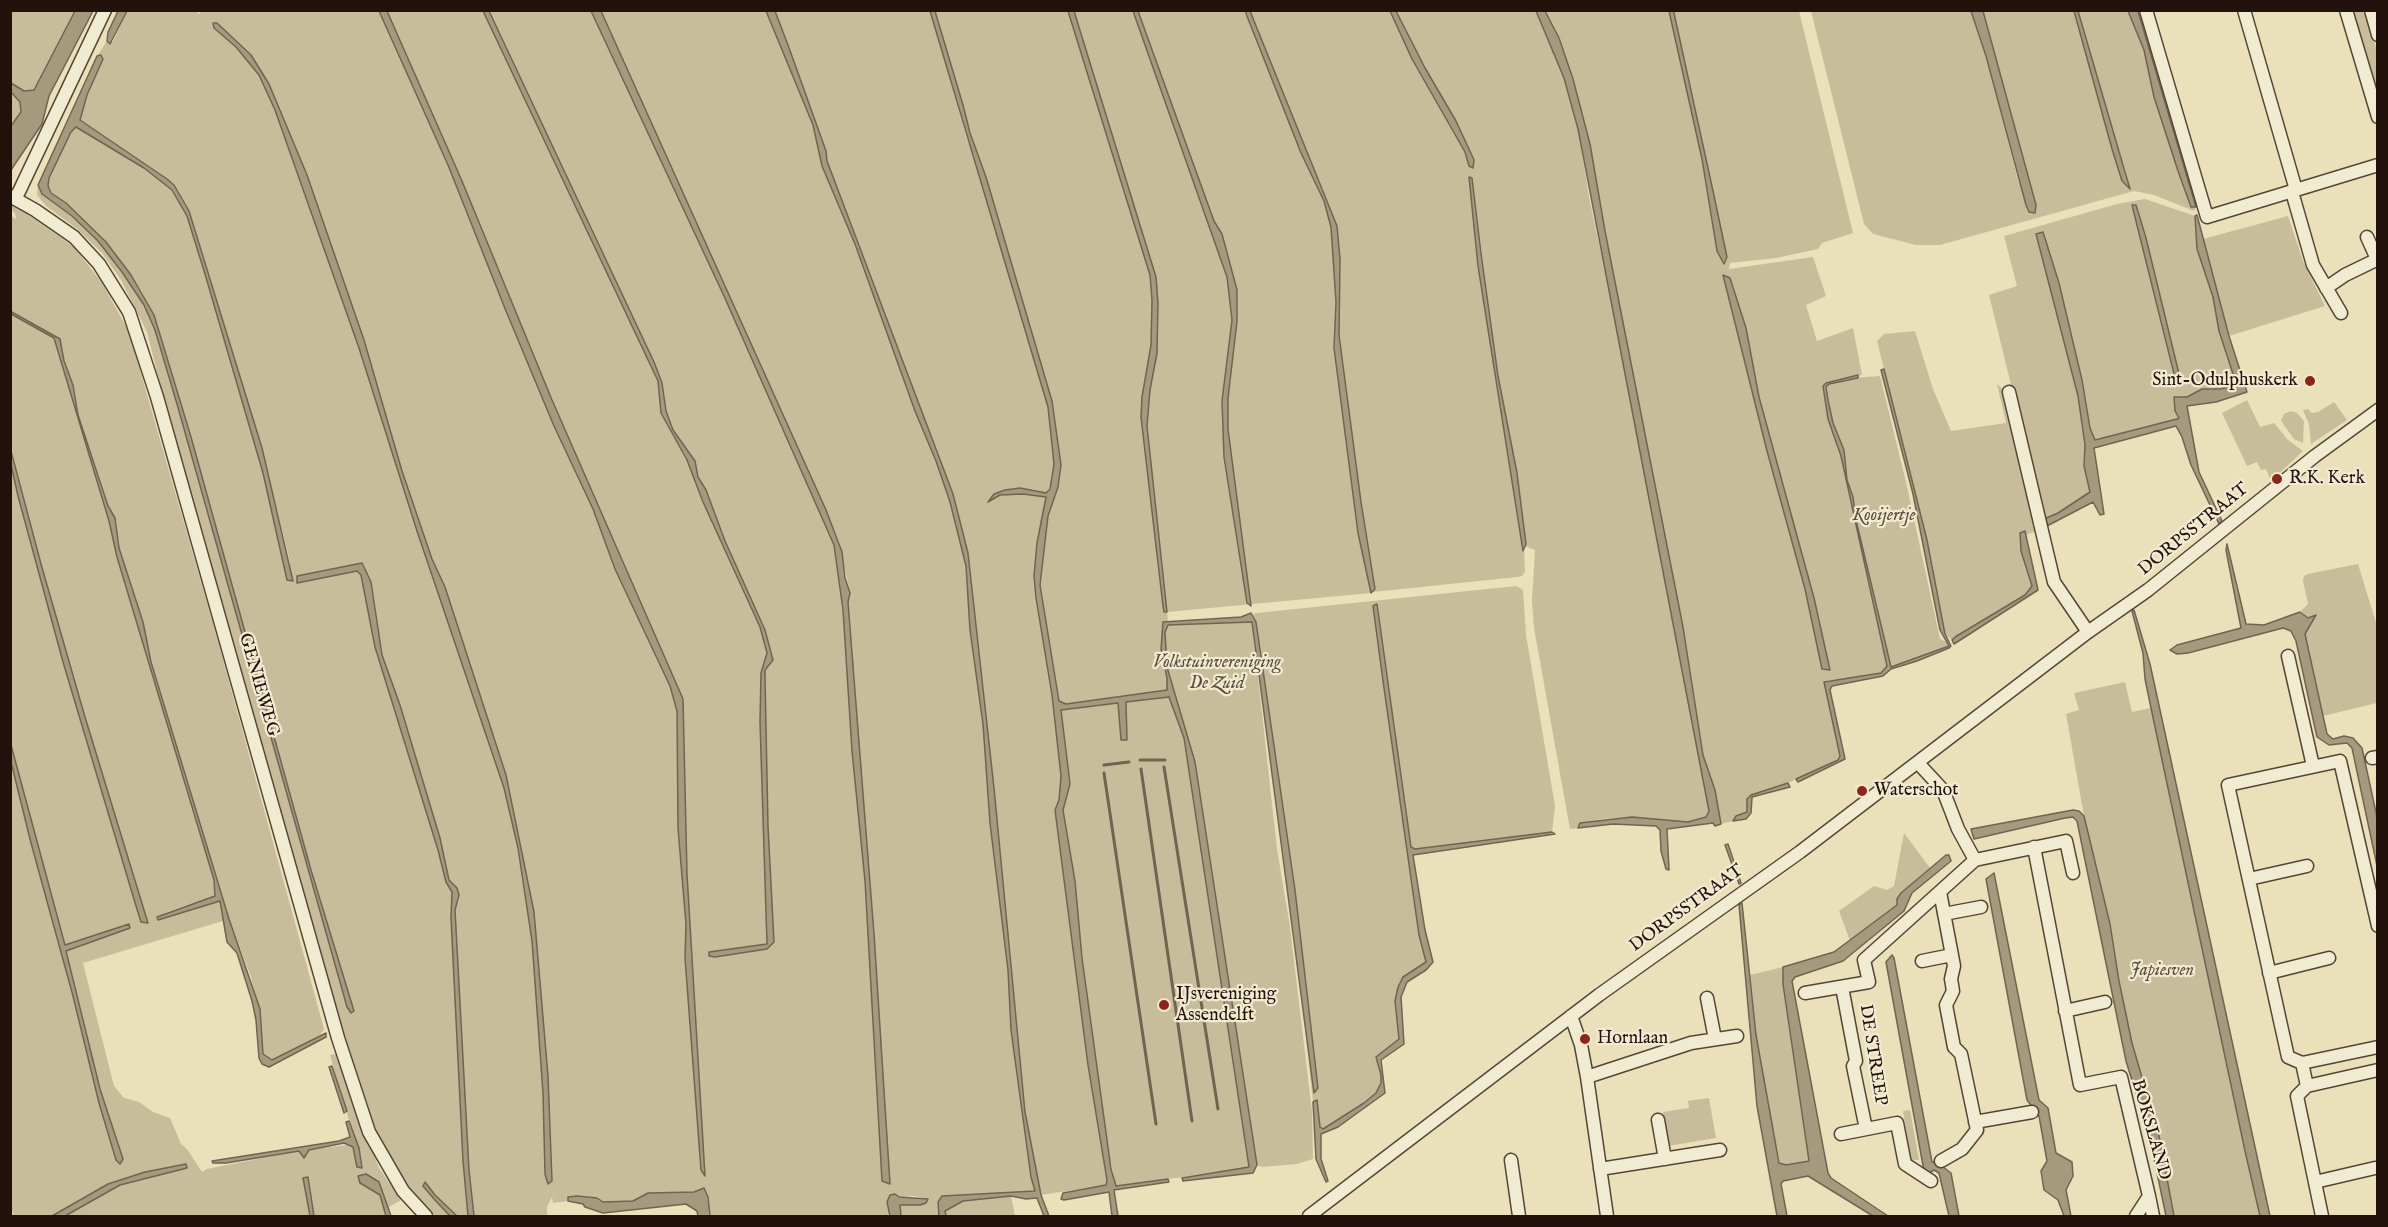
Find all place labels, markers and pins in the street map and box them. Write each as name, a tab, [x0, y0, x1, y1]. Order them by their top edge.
place label: Sint-Odulphuskerk	[2152, 370, 2298, 392]
marker: Sint-Odulphuskerk	[2303, 374, 2317, 388]
place label: R.K. Kerk	[2289, 468, 2365, 490]
marker: R.K. Kerk	[2270, 472, 2284, 486]
place label: Waterschot	[1874, 780, 1958, 802]
marker: Waterschot	[1855, 784, 1869, 798]
place label: IJsvereniging Assendelft	[1176, 984, 1276, 1026]
marker: IJsvereniging Assendelft	[1157, 998, 1171, 1012]
place label: Hornlaan	[1597, 1028, 1668, 1050]
marker: Hornlaan	[1578, 1032, 1592, 1046]

